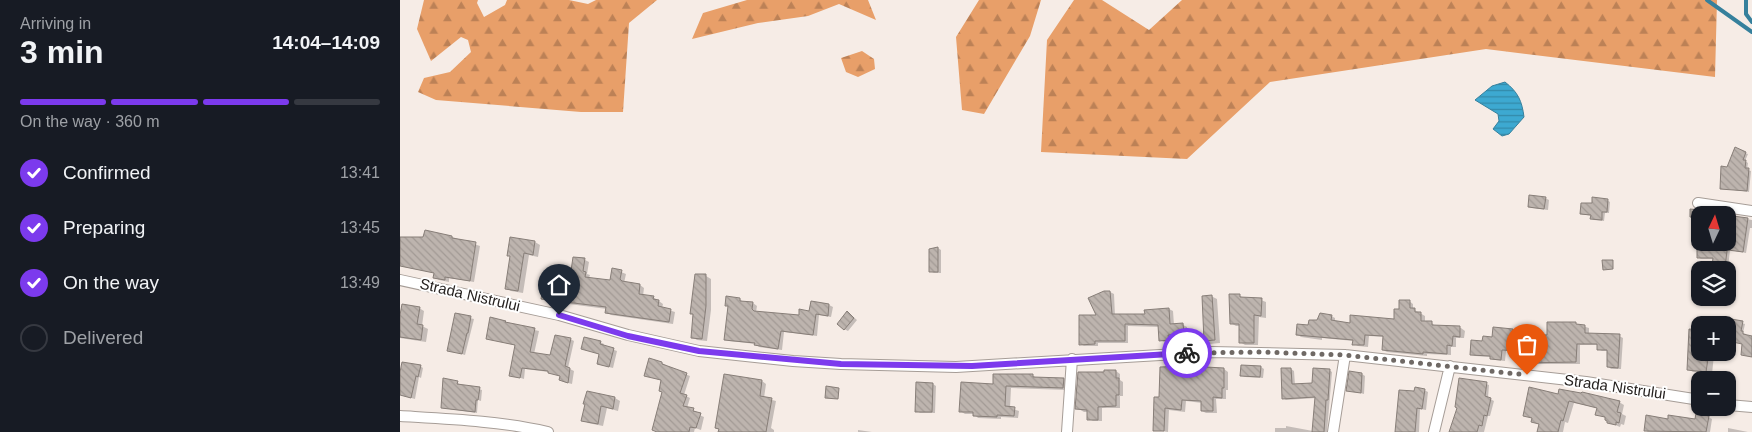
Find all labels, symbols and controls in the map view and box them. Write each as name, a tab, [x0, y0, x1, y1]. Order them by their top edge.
text: Arriving in	[20, 15, 91, 32]
text: 14:04–14:09	[272, 32, 380, 53]
text: 3 min	[20, 34, 104, 70]
text: On the way · 360 m	[20, 113, 160, 130]
icon: check	[20, 159, 48, 187]
text: Confirmed	[63, 162, 151, 183]
text: 13:41	[340, 164, 380, 181]
north arrow	[1691, 206, 1736, 251]
map controls	[1691, 206, 1736, 416]
icon: check	[20, 214, 48, 242]
text: Preparing	[63, 217, 145, 238]
text: 13:45	[340, 219, 380, 236]
button: layers	[1691, 261, 1736, 306]
pin	[538, 264, 580, 315]
icon: check	[20, 269, 48, 297]
icon: home	[545, 271, 573, 299]
text: On the way	[63, 272, 159, 293]
text: 13:49	[340, 274, 380, 291]
street label: Strada Nistrului	[418, 275, 522, 314]
button: +	[1691, 316, 1736, 361]
pin	[1506, 324, 1548, 375]
text: Delivered	[63, 327, 143, 348]
courier	[1162, 328, 1212, 378]
icon: bag	[1513, 331, 1541, 359]
icon: bike	[1173, 339, 1201, 367]
street label: Strada Nistrului	[1563, 371, 1667, 402]
button: −	[1691, 371, 1736, 416]

